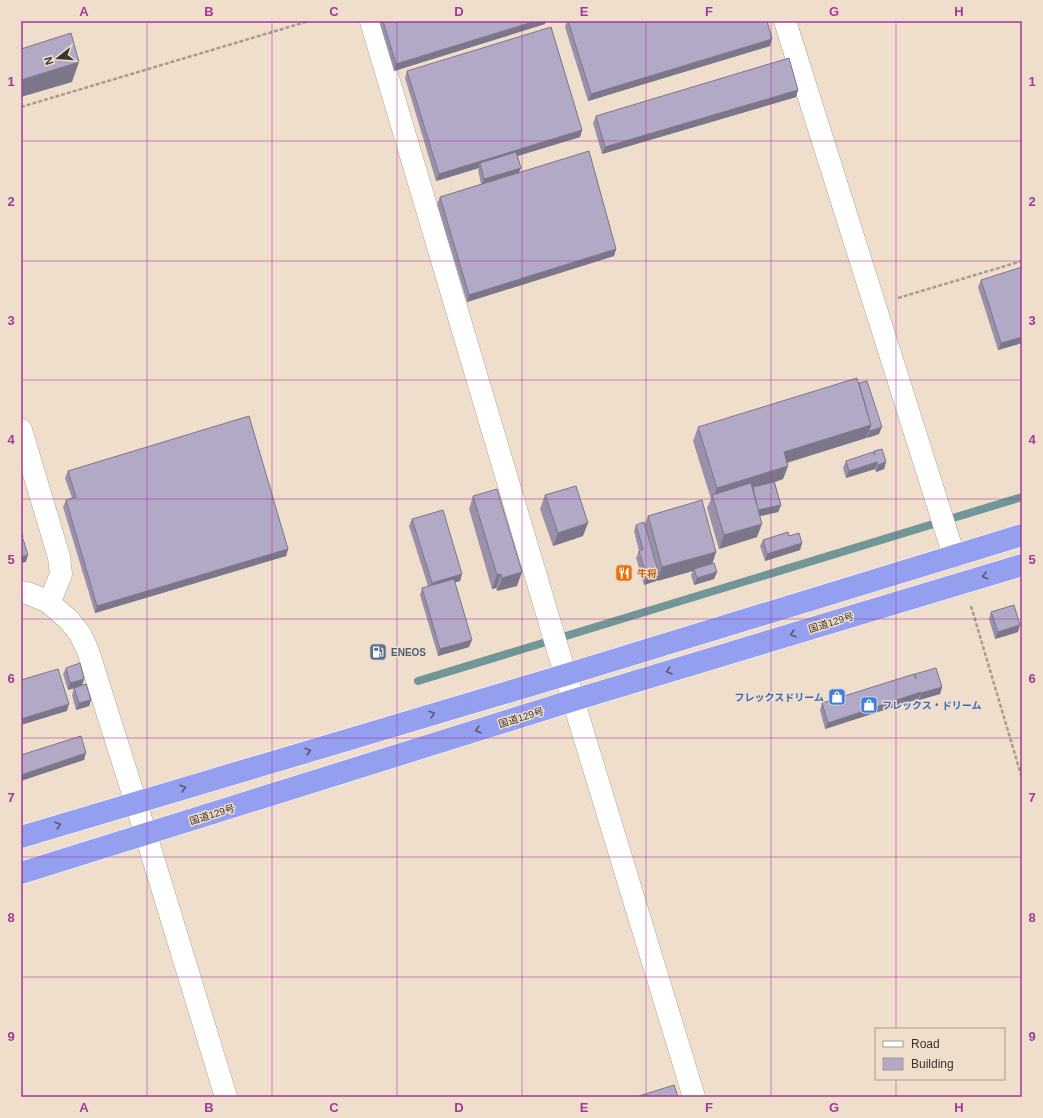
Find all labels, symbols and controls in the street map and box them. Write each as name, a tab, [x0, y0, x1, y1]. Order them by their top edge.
text: A	[79, 4, 89, 19]
text: B	[204, 4, 214, 19]
text: C	[329, 4, 339, 19]
text: D	[454, 4, 464, 19]
text: E	[580, 4, 589, 19]
text: F	[705, 4, 713, 19]
text: G	[829, 4, 839, 19]
text: H	[954, 4, 964, 19]
north arrow	[38, 38, 78, 78]
text: N	[42, 55, 55, 66]
text: 1	[7, 74, 15, 89]
text: 1	[1028, 74, 1036, 89]
text: 2	[7, 194, 15, 209]
text: 2	[1028, 194, 1036, 209]
text: 3	[7, 313, 15, 328]
text: 3	[1028, 313, 1036, 328]
text: 4	[7, 432, 15, 447]
text: 4	[1028, 432, 1036, 447]
text: 5	[7, 552, 15, 567]
text: 5	[1028, 552, 1036, 567]
restaurant icon: 牛将	[614, 563, 634, 583]
place label: 牛将	[637, 568, 657, 579]
one-way arrow	[981, 571, 988, 580]
street label: 国道129号	[807, 610, 855, 635]
one-way arrow	[790, 629, 797, 638]
fuel station icon: ENEOS	[368, 642, 388, 662]
place label: ENEOS	[391, 647, 426, 658]
one-way arrow	[665, 666, 672, 675]
text: 6	[7, 671, 15, 686]
text: 6	[1028, 671, 1036, 686]
shop icon: フレックスドリーム	[827, 687, 847, 707]
place label: フレックスドリーム	[735, 692, 824, 703]
shop icon: フレックス・ドリーム	[859, 695, 879, 715]
place label: フレックス・ドリーム	[882, 700, 981, 711]
street label: 国道129号	[497, 705, 545, 730]
one-way arrow	[428, 710, 435, 719]
one-way arrow	[474, 725, 481, 734]
one-way arrow	[304, 747, 311, 756]
one-way arrow	[179, 784, 186, 793]
text: 7	[7, 790, 15, 805]
text: 7	[1028, 790, 1036, 805]
street label: 国道129号	[188, 802, 236, 827]
one-way arrow	[55, 821, 62, 830]
text: 8	[7, 910, 15, 925]
text: 8	[1028, 910, 1036, 925]
legend	[875, 1028, 1005, 1080]
text: 9	[7, 1029, 15, 1044]
text: 9	[1028, 1029, 1036, 1044]
text: Road	[911, 1037, 940, 1051]
text: Building	[911, 1057, 954, 1071]
text: A	[79, 1100, 89, 1115]
text: B	[204, 1100, 214, 1115]
text: C	[329, 1100, 339, 1115]
text: D	[454, 1100, 464, 1115]
text: E	[580, 1100, 589, 1115]
text: F	[705, 1100, 713, 1115]
text: G	[829, 1100, 839, 1115]
text: H	[954, 1100, 964, 1115]

